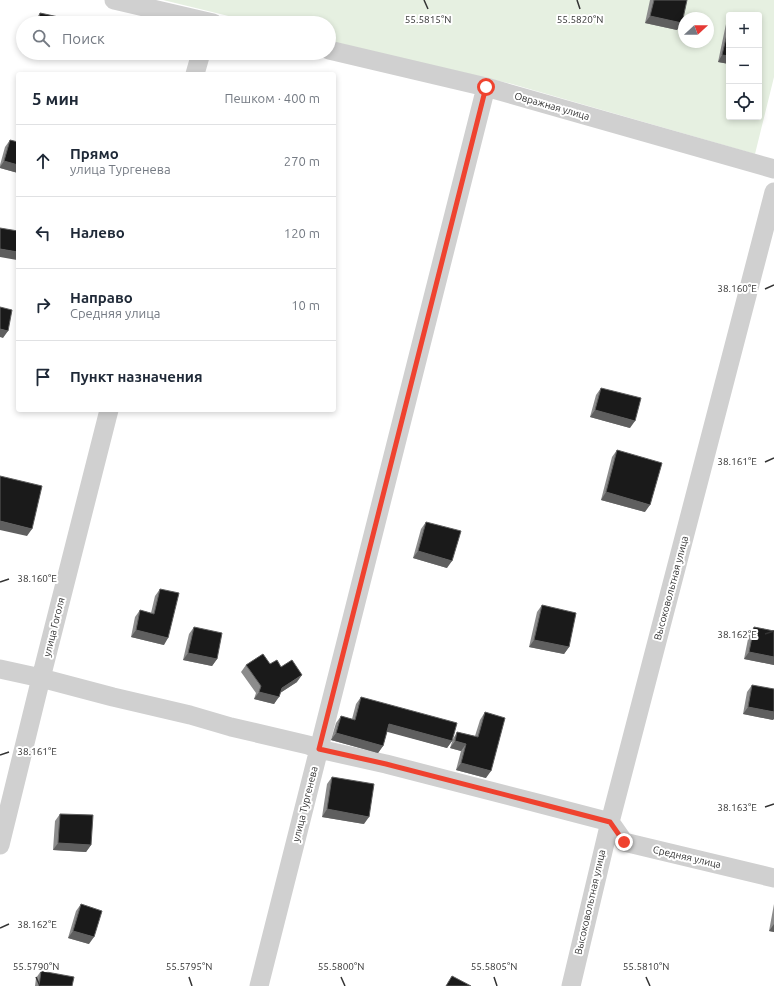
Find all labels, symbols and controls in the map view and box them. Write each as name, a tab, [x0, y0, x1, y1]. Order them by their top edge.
north arrow	[678, 12, 714, 48]
map controls	[726, 12, 762, 120]
button: +	[726, 12, 762, 48]
text: 55.5815°N	[405, 14, 451, 25]
text: 55.5820°N	[557, 14, 603, 25]
search box	[16, 16, 336, 60]
icon: search	[30, 27, 52, 49]
text: Поиск	[62, 30, 105, 47]
button: −	[726, 48, 762, 84]
route start	[477, 78, 495, 96]
button: locate	[726, 84, 762, 120]
text: 5 мин	[32, 89, 79, 108]
street label: Овражная улица	[513, 90, 591, 122]
text: Пешком · 400 m	[224, 91, 320, 105]
text: Прямо	[70, 145, 119, 162]
icon: ahead	[32, 150, 54, 172]
text: 270 m	[284, 154, 320, 168]
text: улица Тургенева	[70, 162, 171, 176]
icon: left	[32, 222, 54, 244]
text: Налево	[70, 224, 125, 241]
text: 120 m	[284, 226, 320, 240]
text: 38.160°E	[717, 283, 757, 294]
text: Направо	[70, 289, 133, 306]
icon: right	[32, 294, 54, 316]
text: 10 m	[291, 298, 320, 312]
text: Средняя улица	[70, 306, 161, 320]
icon: arrive	[32, 366, 54, 388]
text: Пункт назначения	[70, 368, 203, 385]
text: 38.161°E	[717, 456, 757, 467]
street label: Высоковольтная улица	[652, 535, 690, 641]
text: 38.160°E	[17, 573, 57, 584]
street label: улица Гоголя	[41, 596, 67, 658]
text: 38.162°E	[717, 629, 757, 640]
text: 38.161°E	[17, 746, 57, 757]
street label: улица Тургенева	[290, 765, 320, 843]
text: 38.163°E	[717, 802, 757, 813]
route end	[615, 833, 633, 851]
street label: Средняя улица	[652, 844, 722, 870]
street label: Высоковольтная улица	[573, 848, 607, 956]
text: 38.162°E	[17, 919, 57, 930]
text: 55.5790°N	[13, 961, 59, 972]
text: 55.5795°N	[166, 961, 212, 972]
text: 55.5800°N	[318, 961, 364, 972]
text: 55.5805°N	[471, 961, 517, 972]
text: 55.5810°N	[623, 961, 669, 972]

